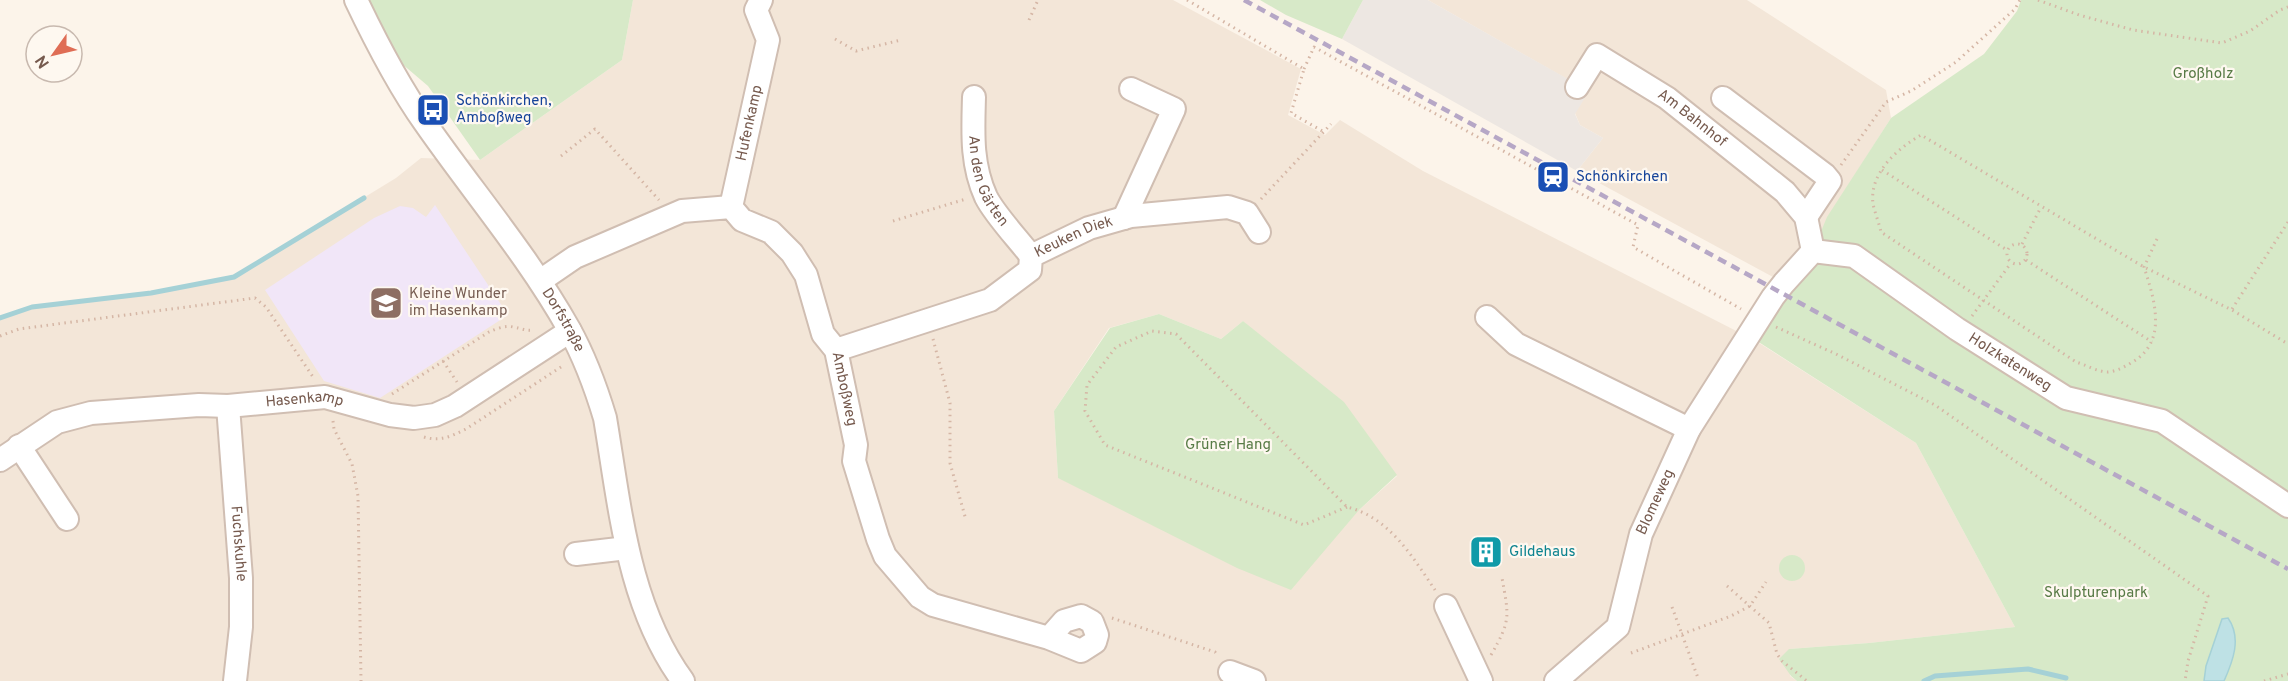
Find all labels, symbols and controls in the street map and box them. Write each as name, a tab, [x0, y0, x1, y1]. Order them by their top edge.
north arrow	[24, 24, 84, 84]
text: N	[32, 51, 55, 72]
park label: Großholz	[2172, 65, 2234, 84]
street label: Hufenkamp	[732, 83, 767, 163]
street label: Am Bahnhof	[1654, 85, 1731, 151]
bus stop icon: Schönkirchen, Amboßweg	[415, 92, 451, 128]
place label: Schönkirchen, Amboßweg	[456, 92, 552, 128]
street label: An den Gärten	[964, 135, 1013, 231]
station icon: Schönkirchen	[1535, 159, 1571, 195]
place label: Schönkirchen	[1576, 168, 1668, 187]
street label: Keuken Diek	[1031, 212, 1115, 262]
street label: Dorfstraße	[537, 284, 589, 355]
school or university icon: Kleine Wunder im Hasenkamp	[368, 285, 404, 321]
place label: Kleine Wunder im Hasenkamp	[409, 285, 508, 321]
street label: Holzkatenweg	[1965, 329, 2055, 396]
street label: Amboßweg	[827, 350, 861, 428]
street label: Hasenkamp	[265, 387, 346, 412]
park label: Grüner Hang	[1185, 436, 1271, 455]
street label: Blomeweg	[1632, 466, 1679, 538]
street label: Fuchskuhle	[226, 505, 251, 582]
building icon: Gildehaus	[1468, 534, 1504, 570]
place label: Gildehaus	[1509, 543, 1575, 562]
park label: Skulpturenpark	[2044, 584, 2148, 603]

